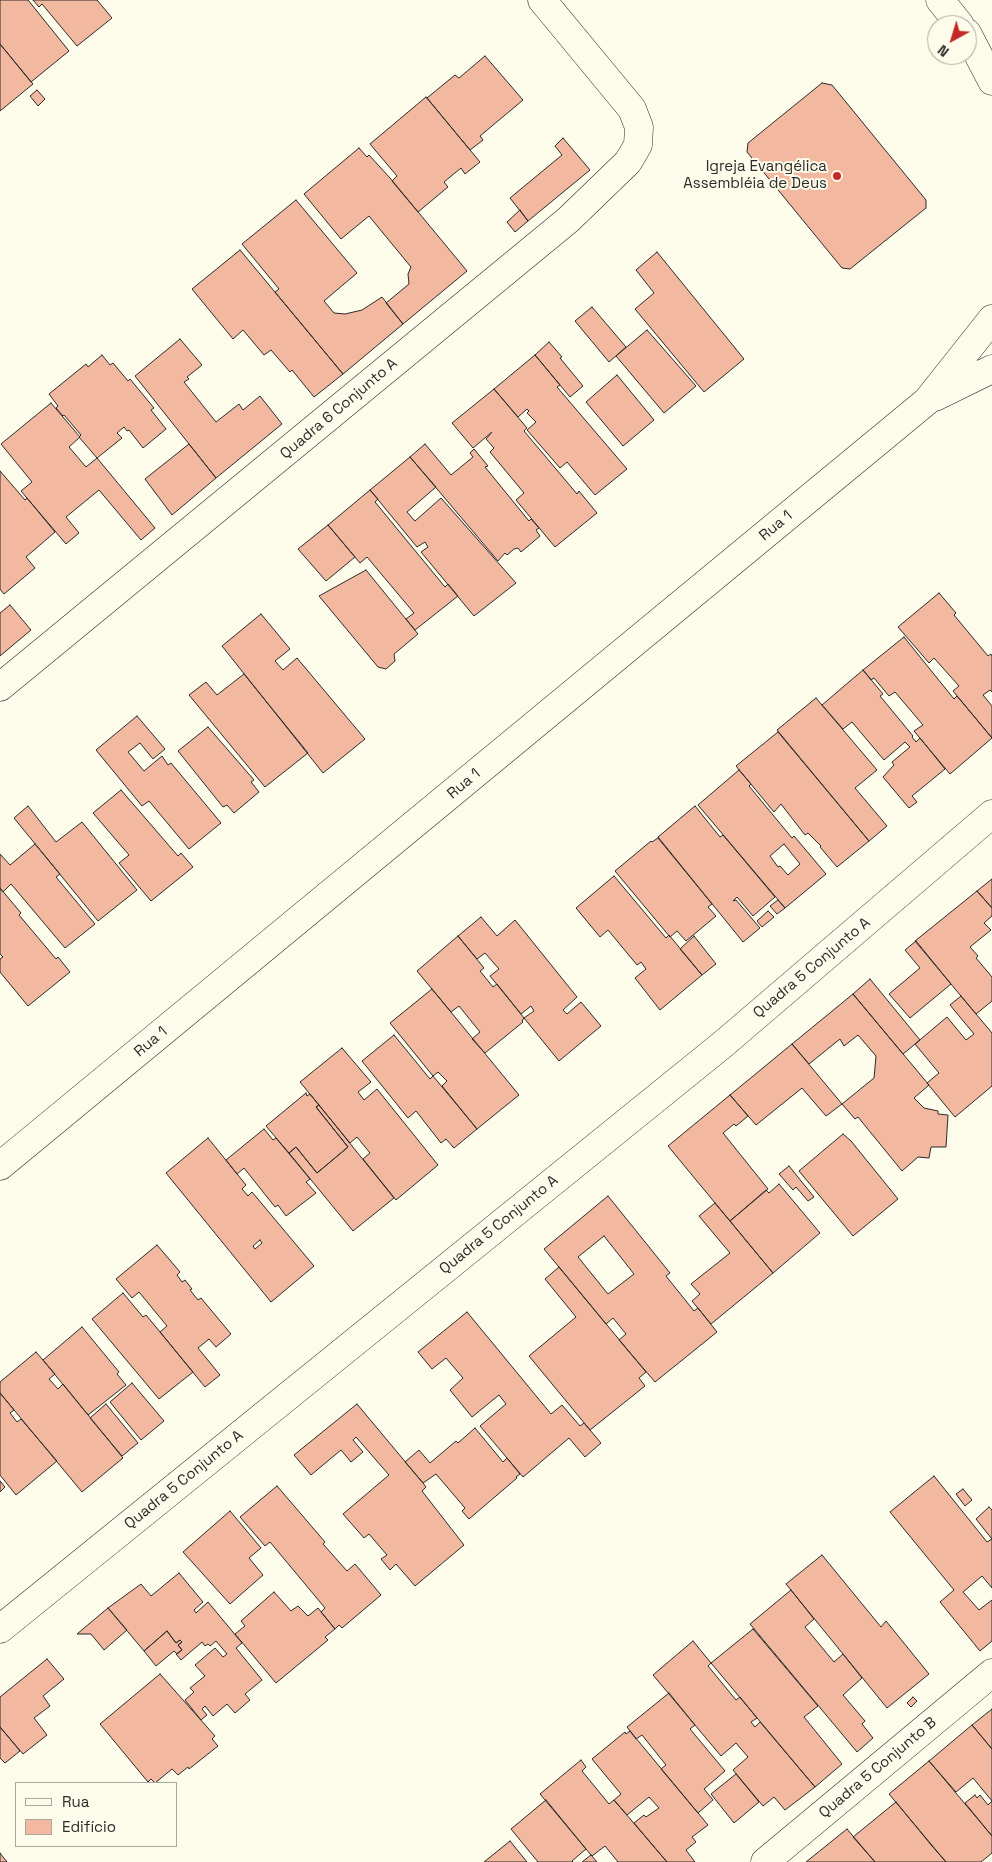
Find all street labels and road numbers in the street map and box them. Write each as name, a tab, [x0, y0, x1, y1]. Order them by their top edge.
street label: Quadra 6 Conjunto A	[277, 355, 401, 463]
street label: Rua 1	[756, 507, 796, 545]
street label: Rua 1	[444, 765, 484, 803]
street label: Quadra 5 Conjunto A	[750, 914, 874, 1022]
street label: Rua 1	[131, 1023, 171, 1061]
street label: Quadra 5 Conjunto A	[436, 1172, 562, 1278]
street label: Quadra 5 Conjunto A	[121, 1427, 247, 1533]
street label: Quadra 5 Conjunto B	[816, 1714, 940, 1822]

